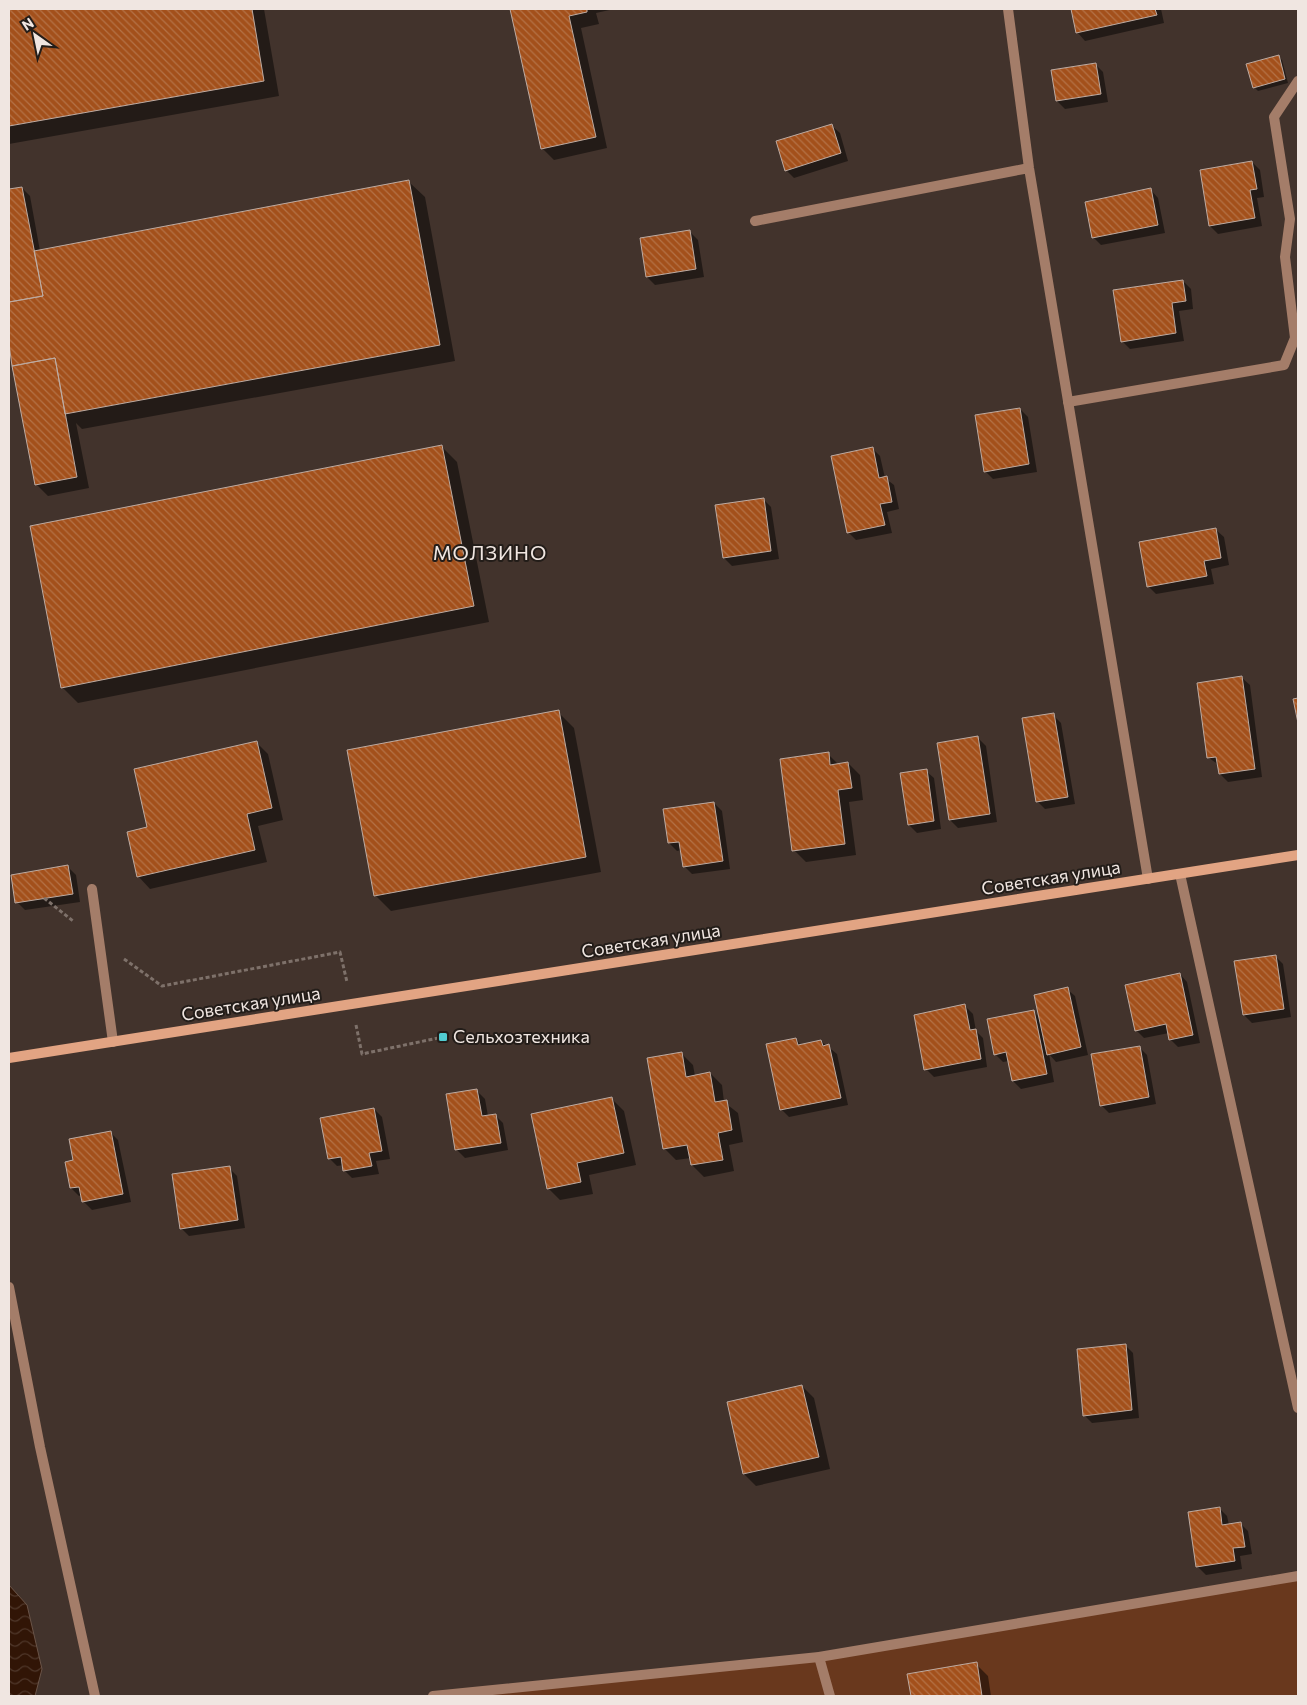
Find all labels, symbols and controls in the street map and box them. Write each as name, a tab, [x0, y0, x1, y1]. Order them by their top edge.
north arrow	[10, 10, 60, 60]
text: N	[19, 14, 37, 34]
district label: МОЛЗИНО	[433, 540, 547, 564]
street label: Советская улица	[980, 855, 1122, 899]
street label: Советская улица	[580, 918, 722, 962]
street label: Советская улица	[180, 981, 322, 1025]
place label: Сельхозтехника	[453, 1025, 590, 1047]
marker: Сельхозтехника	[437, 1031, 449, 1043]

